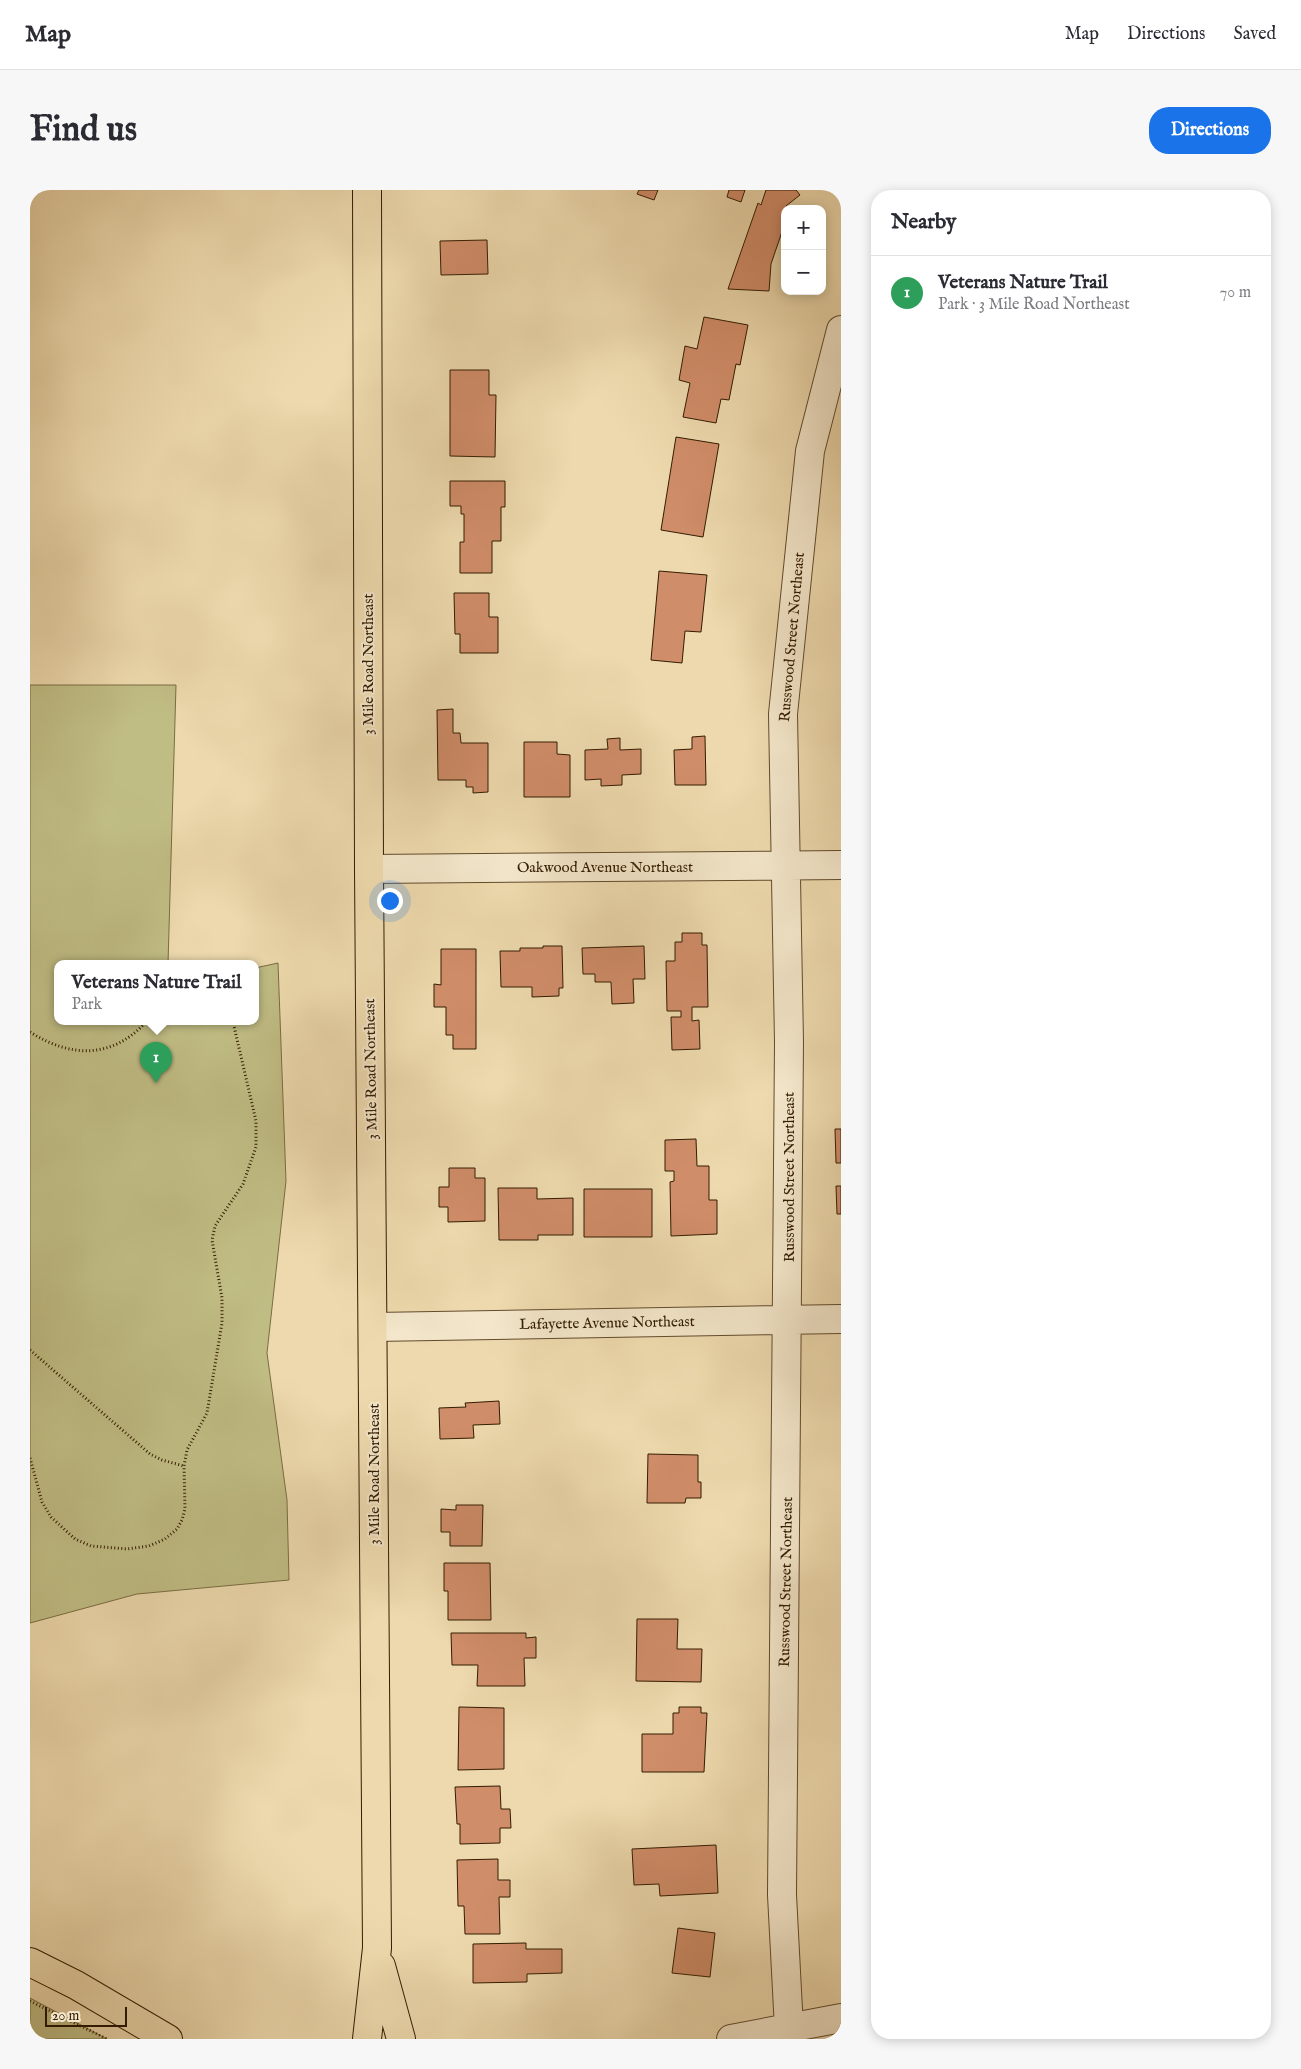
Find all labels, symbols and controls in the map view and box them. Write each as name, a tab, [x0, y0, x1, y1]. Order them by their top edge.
text: Map	[25, 19, 71, 50]
text: Map	[1065, 23, 1099, 46]
text: Directions	[1127, 23, 1205, 46]
text: Saved	[1233, 23, 1276, 46]
button: Directions	[1149, 107, 1271, 154]
text: Find us	[30, 108, 137, 153]
map controls	[781, 205, 826, 295]
button: +	[781, 205, 826, 250]
text: Nearby	[891, 209, 956, 236]
button: −	[781, 250, 826, 295]
text: Veterans Nature Trail	[938, 271, 1108, 295]
text: 1	[904, 283, 910, 303]
text: 70 m	[1220, 283, 1251, 303]
text: Park · 3 Mile Road Northeast	[938, 295, 1130, 315]
street label: Russwood Street Northeast	[775, 551, 809, 723]
street label: 3 Mile Road Northeast	[359, 593, 378, 735]
street label: Oakwood Avenue Northeast	[517, 858, 693, 877]
your location	[377, 888, 403, 914]
popup	[54, 960, 259, 1025]
text: Veterans Nature Trail	[72, 971, 241, 995]
text: Park	[72, 995, 102, 1015]
street label: 3 Mile Road Northeast	[360, 998, 382, 1140]
pin: 1	[140, 1042, 172, 1083]
street label: Russwood Street Northeast	[780, 1092, 799, 1262]
street label: Lafayette Avenue Northeast	[519, 1312, 695, 1334]
street label: 3 Mile Road Northeast	[365, 1403, 384, 1545]
street label: Russwood Street Northeast	[775, 1497, 797, 1667]
scale bar	[45, 2004, 128, 2027]
text: 20 m	[52, 2007, 79, 2025]

